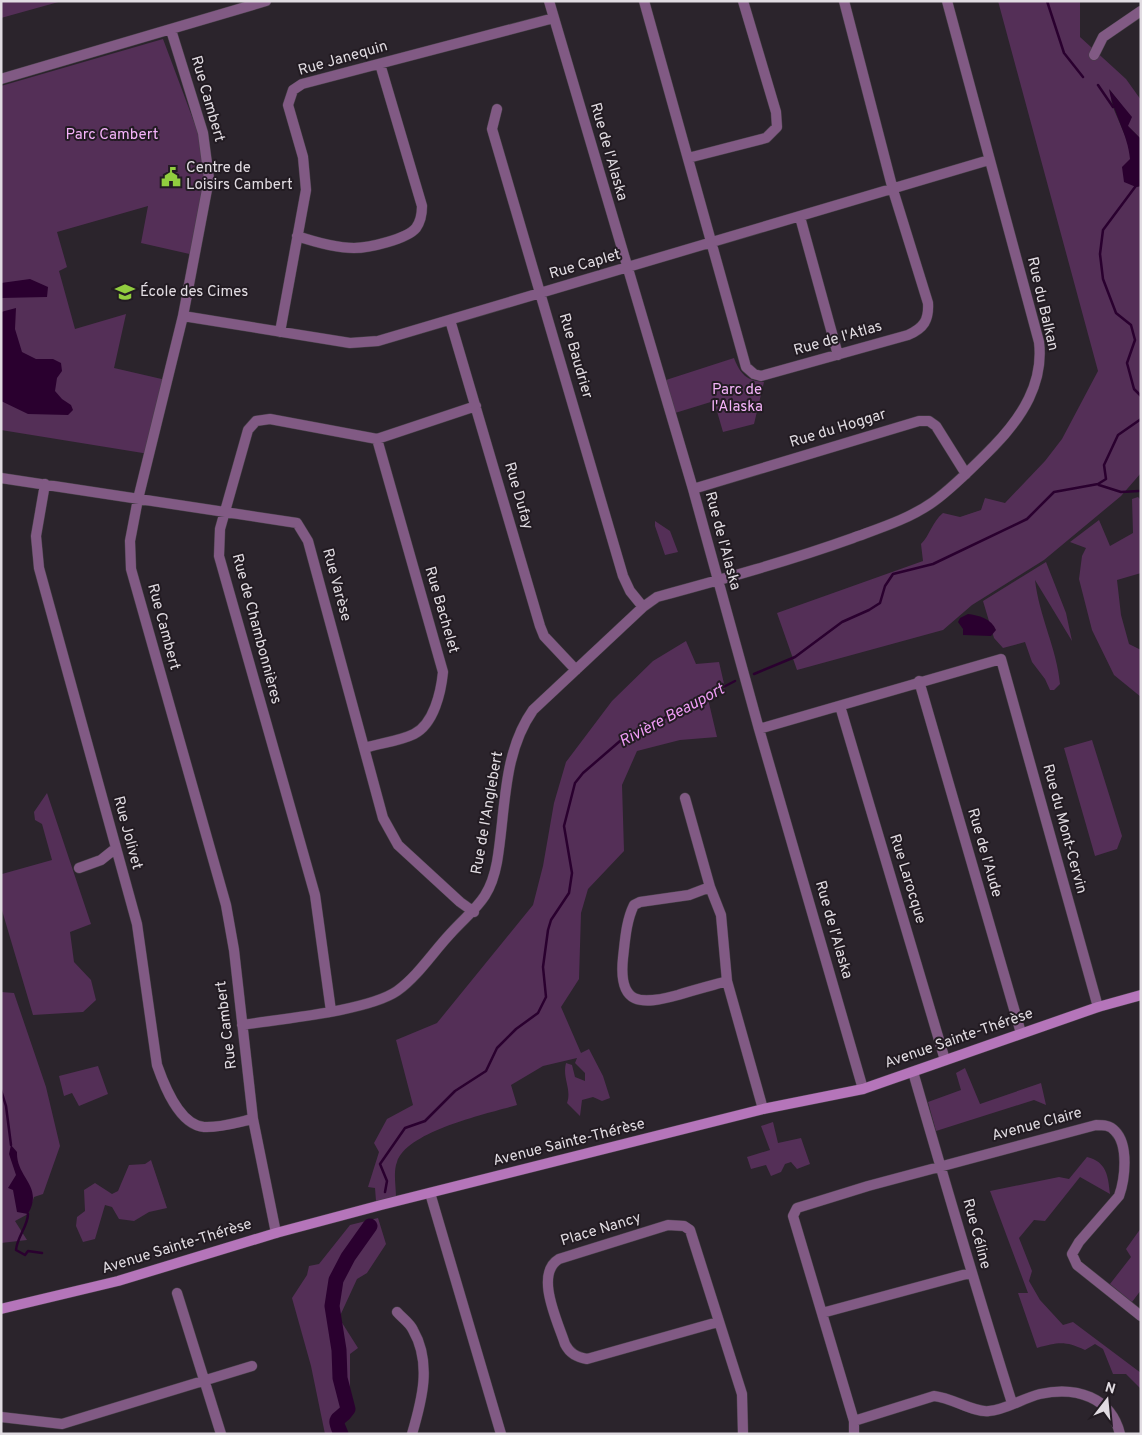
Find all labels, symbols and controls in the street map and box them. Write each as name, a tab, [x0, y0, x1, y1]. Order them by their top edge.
street label: Rue Janequin	[296, 37, 390, 81]
street label: Rue Cambert	[186, 54, 228, 144]
street label: Rue de l'Alaska	[585, 101, 631, 203]
park label: Parc Cambert	[66, 126, 158, 145]
place label: Centre de Loisirs Cambert	[186, 159, 293, 195]
public building icon: Centre de Loisirs Cambert	[160, 166, 182, 188]
street label: Rue Caplet	[547, 246, 623, 284]
street label: Rue du Balkan	[1022, 255, 1062, 353]
school or university icon: École des Cimes	[114, 281, 136, 303]
place label: École des Cimes	[140, 282, 248, 302]
street label: Rue Baudrier	[554, 311, 596, 401]
street label: Rue de l'Atlas	[792, 317, 884, 361]
park label: Parc de l'Alaska	[711, 381, 763, 417]
street label: Rue du Hoggar	[787, 405, 889, 453]
street label: Rue Dufay	[499, 460, 537, 532]
street label: Rue de l'Alaska	[700, 490, 744, 592]
street label: Rue Varèse	[317, 546, 355, 624]
street label: Rue de Chambonnières	[227, 552, 285, 706]
street label: Rue Bachelet	[420, 564, 462, 656]
street label: Rue Cambert	[142, 582, 184, 672]
water label: Rivière Beauport	[616, 679, 729, 752]
street label: Rue de l'Anglebert	[468, 750, 508, 876]
street label: Rue du Mont-Cervin	[1038, 762, 1090, 896]
street label: Rue Jolivet	[108, 794, 146, 872]
street label: Rue de l'Aude	[962, 806, 1006, 900]
street label: Rue Larocque	[884, 832, 930, 926]
street label: Rue de l'Alaska	[810, 879, 856, 981]
street label: Rue Cambert	[212, 980, 242, 1070]
street label: Avenue Sainte-Thérèse	[882, 1005, 1036, 1073]
street label: Avenue Claire	[990, 1104, 1084, 1146]
street label: Avenue Sainte-Thérèse	[491, 1115, 647, 1171]
street label: Rue Céline	[958, 1197, 994, 1271]
street label: Place Nancy	[558, 1209, 644, 1251]
street label: Avenue Sainte-Thérèse	[100, 1215, 254, 1279]
north arrow	[1082, 1375, 1132, 1425]
text: N	[1103, 1379, 1117, 1399]

